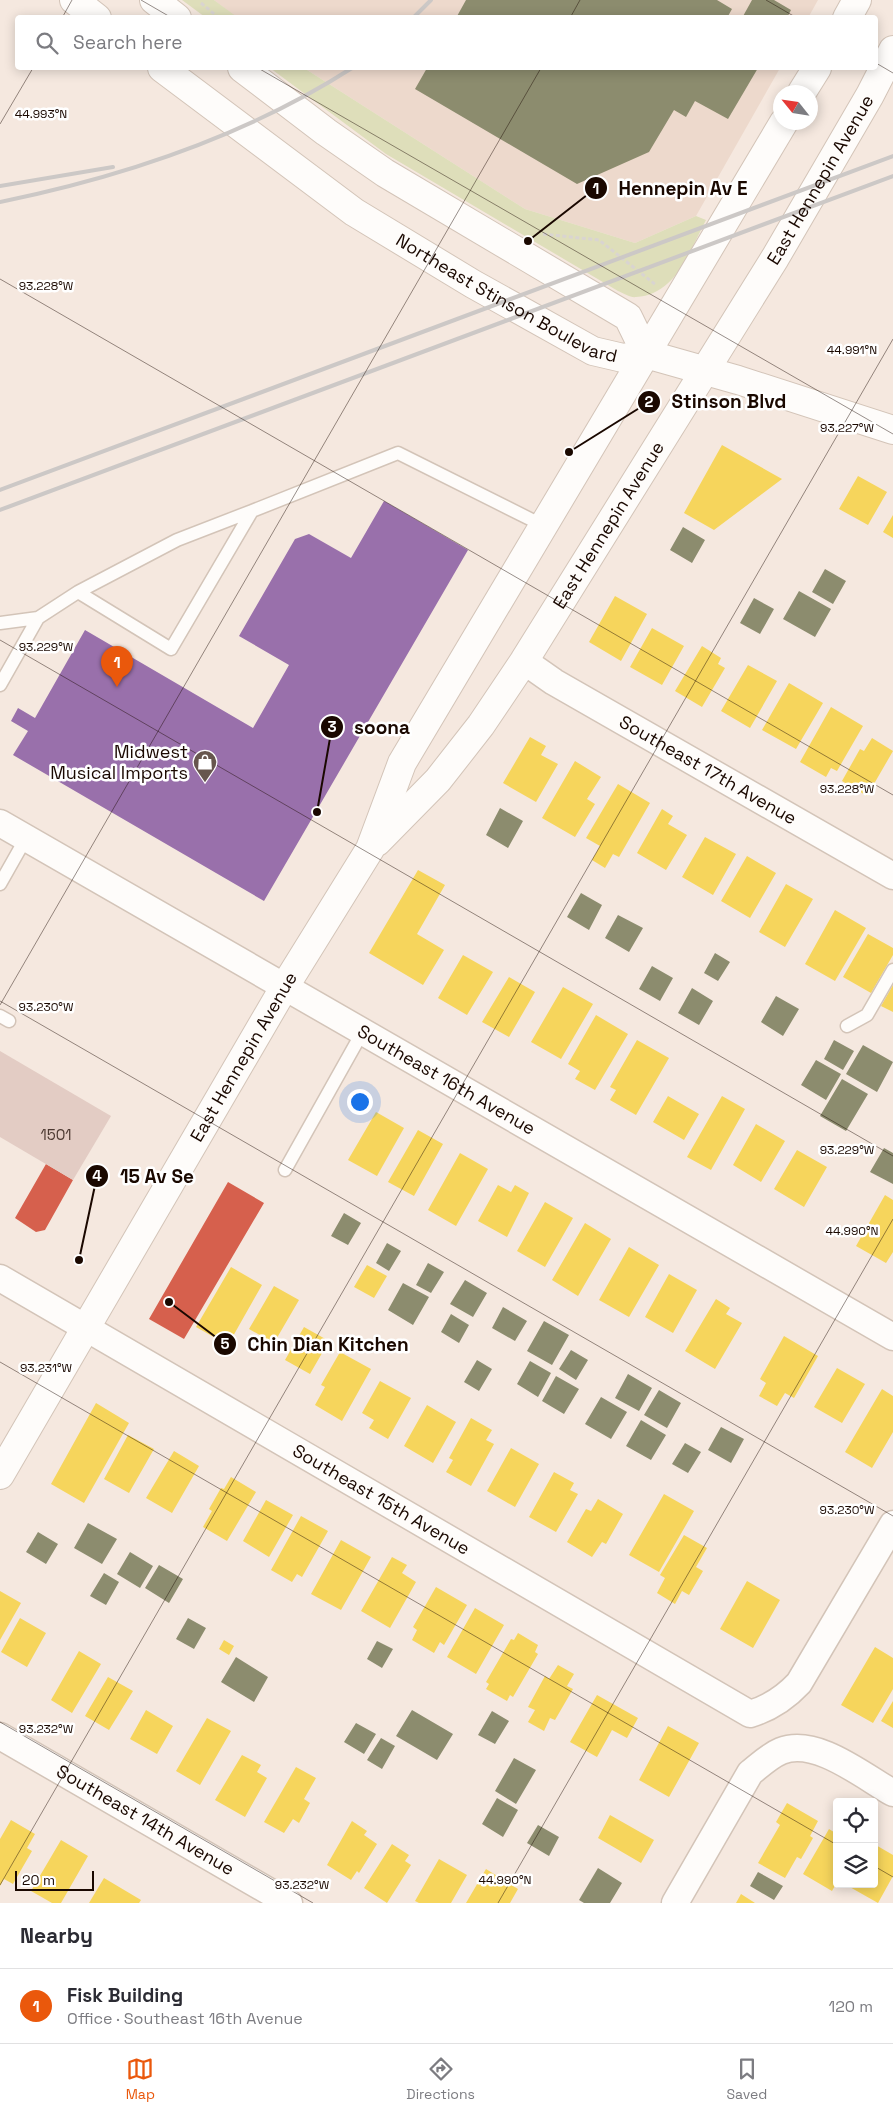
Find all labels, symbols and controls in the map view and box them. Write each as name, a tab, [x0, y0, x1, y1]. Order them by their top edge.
search box	[15, 15, 878, 70]
icon: search	[33, 29, 61, 57]
text: Search here	[73, 30, 183, 55]
north arrow	[773, 85, 818, 130]
street label: East Hennepin Avenue	[762, 91, 879, 269]
text: 44.993°N	[15, 106, 67, 122]
callout: Hennepin Av E	[584, 171, 758, 205]
text: Hennepin Av E	[619, 176, 747, 201]
text: 1	[593, 179, 599, 198]
street label: Northeast Stinson Boulevard	[392, 228, 620, 367]
text: 93.228°W	[19, 278, 74, 294]
text: 44.991°N	[827, 342, 877, 358]
callout: Stinson Blvd	[637, 385, 797, 419]
text: Stinson Blvd	[672, 389, 787, 414]
text: 2	[645, 392, 654, 411]
text: 93.227°W	[820, 420, 874, 436]
street label: East Hennepin Avenue	[547, 437, 669, 613]
text: 93.229°W	[19, 639, 74, 655]
pin: 1	[101, 646, 133, 687]
callout: soona	[319, 710, 420, 744]
street label: Southeast 17th Avenue	[615, 710, 801, 829]
text: soona	[354, 715, 410, 740]
text: 3	[327, 717, 337, 736]
place label: Midwest Musical Imports	[50, 740, 188, 784]
shop icon: Midwest Musical Imports	[192, 749, 218, 783]
text: 93.228°W	[820, 781, 875, 797]
street label: East Hennepin Avenue	[185, 967, 302, 1146]
text: 93.230°W	[19, 999, 74, 1015]
street label: Southeast 16th Avenue	[354, 1019, 540, 1140]
your location	[347, 1089, 373, 1115]
house number: 1501	[40, 1125, 72, 1144]
text: 93.229°W	[820, 1142, 875, 1158]
callout: 15 Av Se	[85, 1159, 204, 1193]
text: 15 Av Se	[120, 1164, 194, 1189]
text: 4	[92, 1166, 102, 1185]
text: 44.990°N	[826, 1223, 878, 1239]
callout: Chin Dian Kitchen	[212, 1327, 419, 1361]
text: Chin Dian Kitchen	[247, 1332, 409, 1357]
text: 5	[220, 1334, 230, 1353]
text: 93.231°W	[20, 1360, 72, 1376]
street label: Southeast 15th Avenue	[289, 1439, 474, 1560]
text: 93.230°W	[820, 1502, 875, 1518]
text: 93.232°W	[19, 1721, 74, 1737]
street label: Southeast 14th Avenue	[53, 1759, 239, 1880]
map controls	[833, 1798, 878, 1888]
button: locate	[833, 1798, 878, 1843]
button: layers	[833, 1843, 878, 1888]
scale bar	[15, 1868, 94, 1891]
text: 20 m	[22, 1871, 55, 1889]
text: 44.990°N	[479, 1872, 531, 1888]
text: 93.232°W	[275, 1877, 330, 1893]
text: Nearby	[20, 1922, 93, 1949]
text: Fisk Building	[67, 1983, 183, 2008]
text: 1	[32, 1996, 40, 2017]
text: 120 m	[829, 1996, 873, 2017]
text: Office · Southeast 16th Avenue	[67, 2008, 303, 2029]
tab: Map	[126, 2055, 155, 2103]
tab: Directions	[406, 2055, 475, 2103]
tab: Saved	[726, 2055, 767, 2103]

